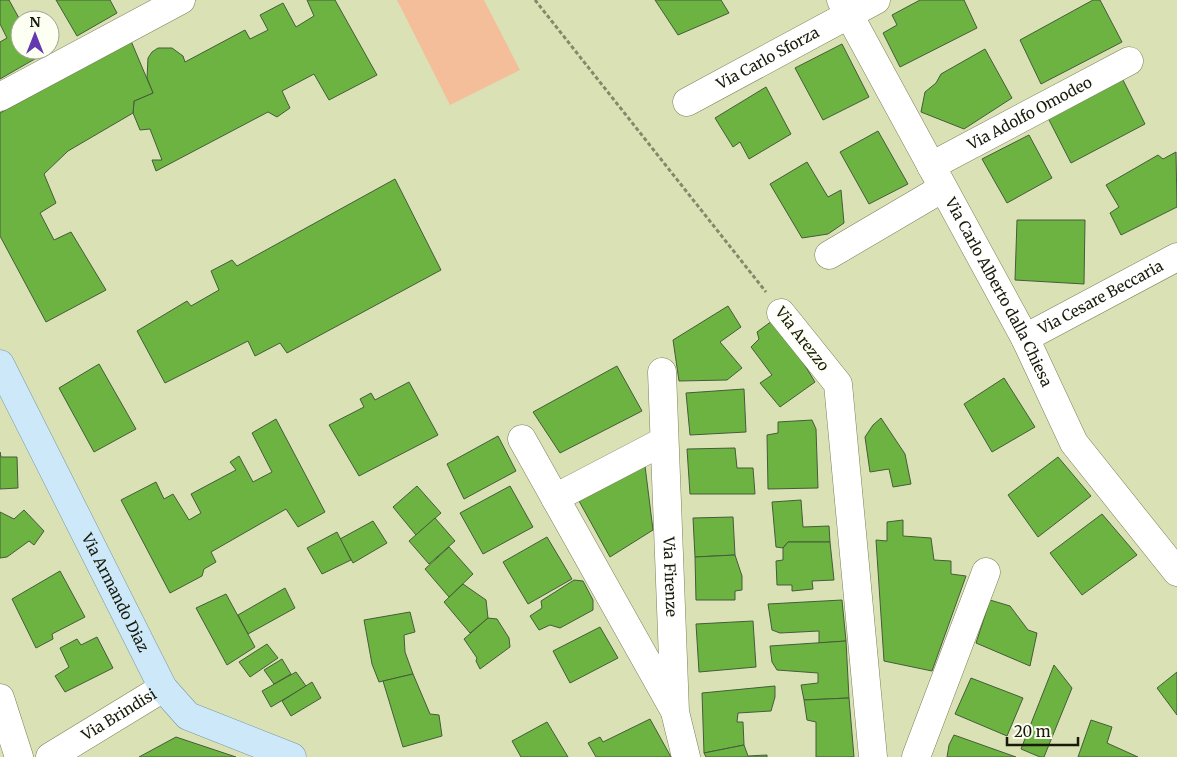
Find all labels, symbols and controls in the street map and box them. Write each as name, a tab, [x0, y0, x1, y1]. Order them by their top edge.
north arrow	[10, 10, 60, 60]
text: N	[29, 13, 41, 31]
street label: Via Carlo Sforza	[712, 22, 822, 94]
street label: Via Adolfo Omodeo	[963, 72, 1095, 154]
street label: Via Carlo Alberto dalla Chiesa	[941, 193, 1056, 390]
street label: Via Cesare Beccaria	[1034, 256, 1166, 339]
street label: Via Arezzo	[771, 302, 834, 375]
street label: Via Armando Diaz	[77, 529, 153, 655]
street label: Via Firenze	[659, 535, 681, 618]
street label: Via Brindisi	[77, 684, 160, 745]
scale bar	[1007, 714, 1078, 746]
text: 20 m	[1014, 722, 1051, 741]

